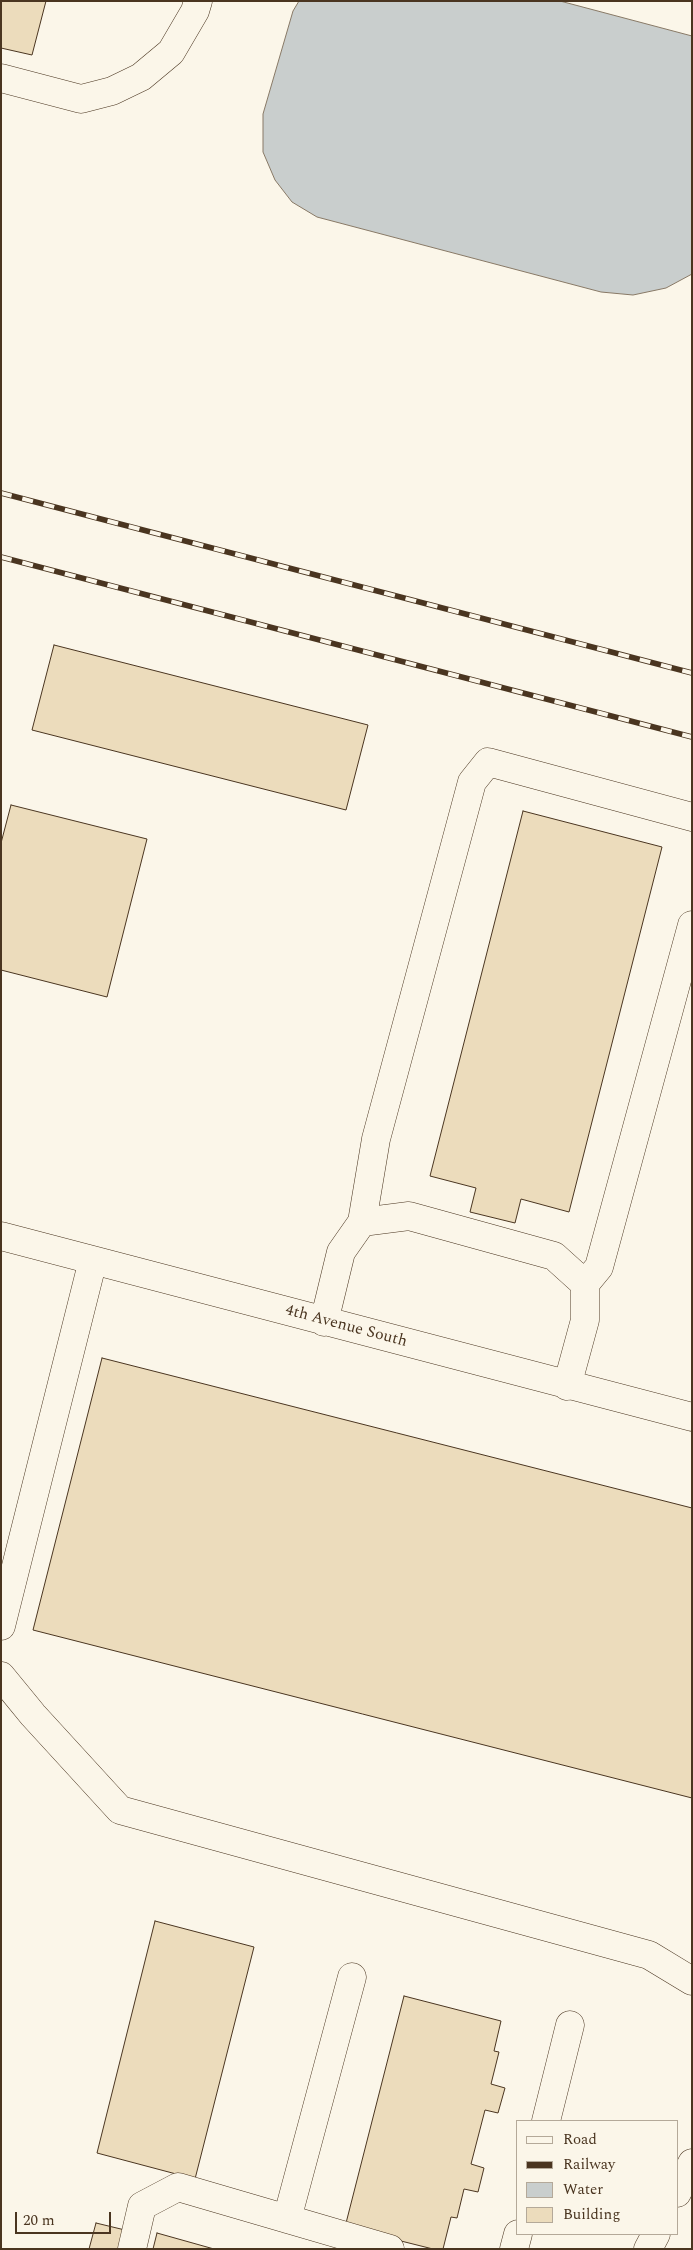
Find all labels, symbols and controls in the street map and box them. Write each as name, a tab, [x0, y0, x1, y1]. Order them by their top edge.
street label: 4th Avenue South	[283, 1302, 409, 1352]
legend	[516, 2120, 678, 2235]
text: Road	[563, 2128, 597, 2151]
text: Railway	[563, 2153, 615, 2176]
text: Water	[563, 2178, 603, 2201]
scale bar	[18, 2202, 114, 2234]
text: Building	[563, 2203, 620, 2226]
text: 20 m	[23, 2209, 55, 2232]

